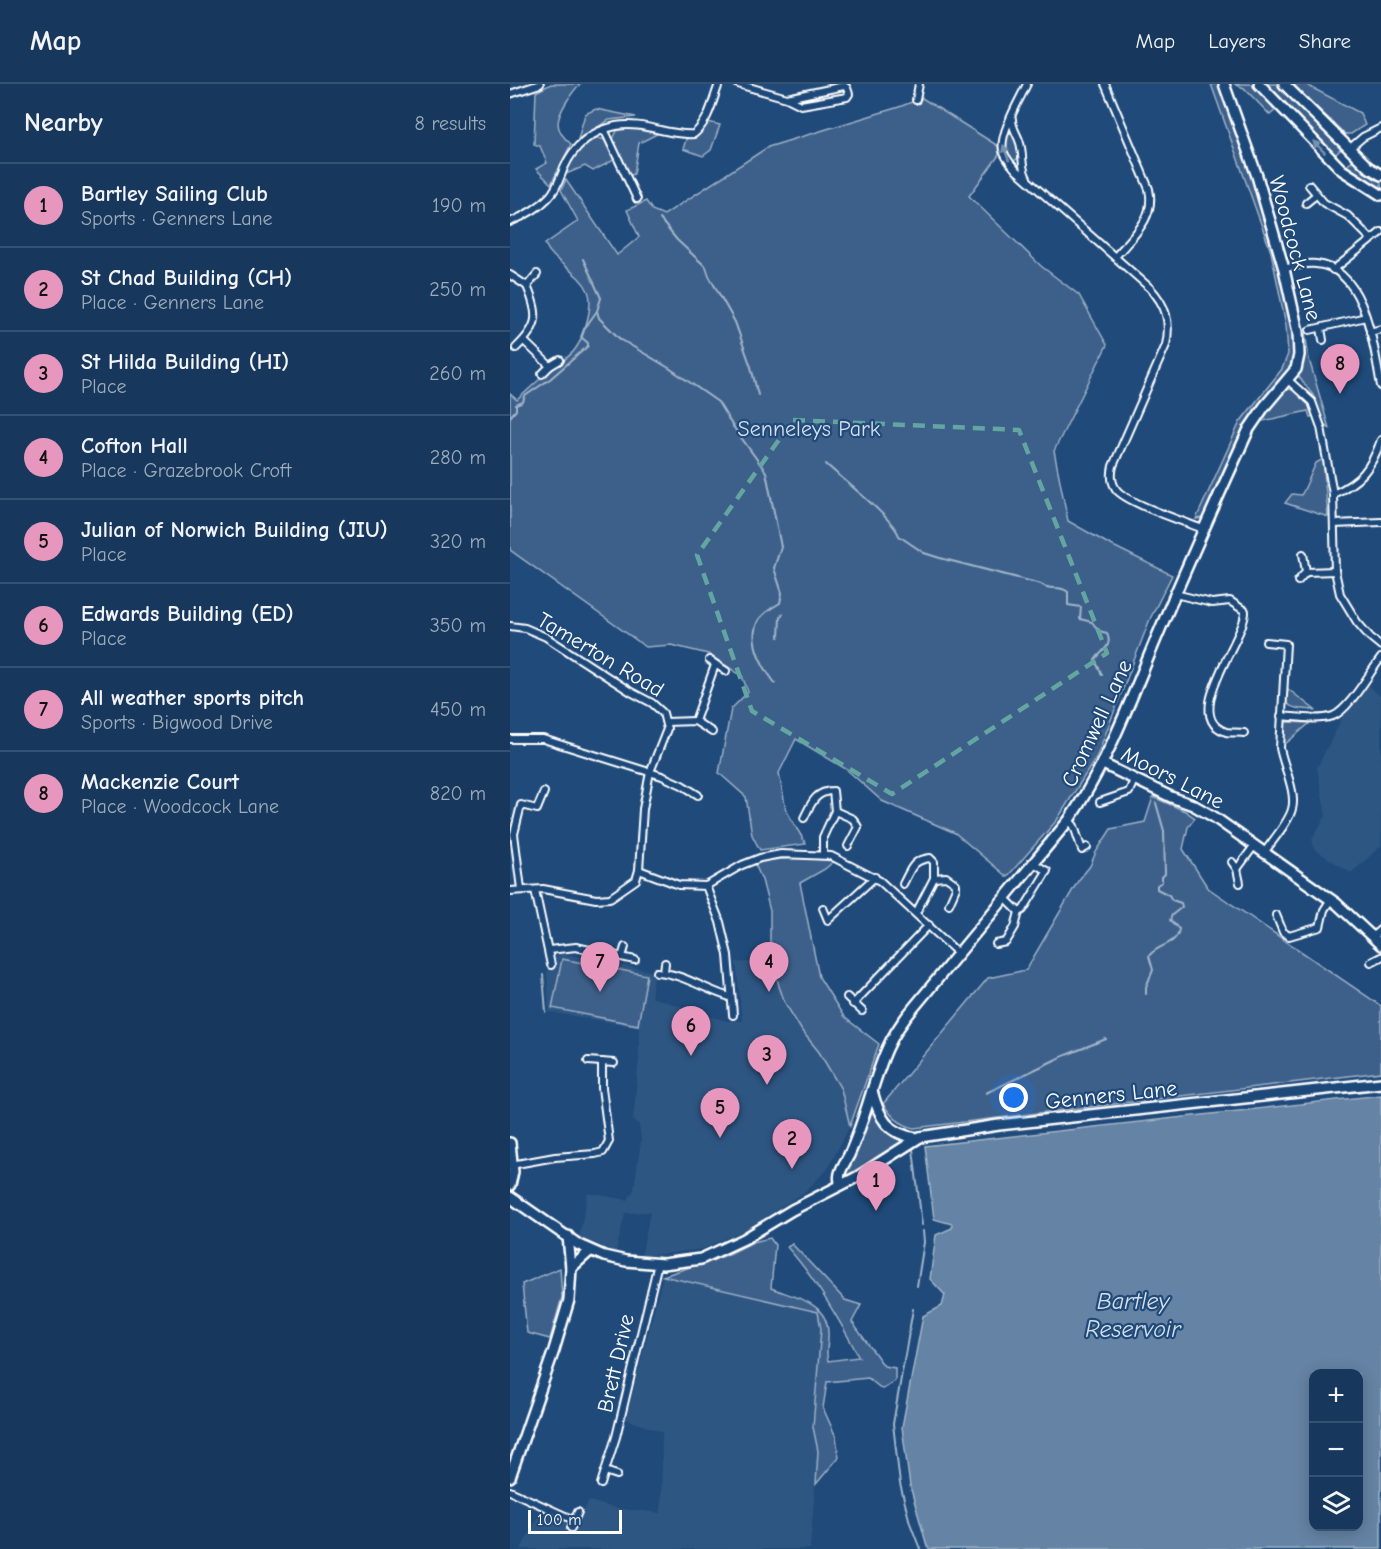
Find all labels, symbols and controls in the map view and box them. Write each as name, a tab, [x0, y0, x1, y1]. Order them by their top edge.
text: Map	[30, 25, 81, 57]
text: Map	[1136, 29, 1175, 53]
text: Layers	[1208, 29, 1266, 53]
text: Share	[1299, 29, 1351, 53]
text: Nearby	[24, 108, 103, 138]
text: 8 results	[414, 112, 486, 135]
one-way arrow	[1312, 140, 1326, 154]
one-way arrow	[1000, 144, 1010, 162]
street label: Woodcock Lane	[1263, 173, 1327, 324]
text: Bartley Sailing Club	[81, 181, 268, 207]
text: 1	[40, 194, 47, 217]
text: 190 m	[432, 194, 486, 217]
text: Sports · Genners Lane	[81, 207, 273, 230]
text: St Chad Building (CH)	[81, 265, 292, 291]
text: 2	[39, 278, 48, 301]
text: 250 m	[429, 278, 486, 301]
text: Place · Genners Lane	[81, 291, 264, 314]
pin: 8	[1320, 344, 1360, 394]
text: St Hilda Building (HI)	[81, 349, 289, 375]
text: 3	[39, 362, 48, 385]
text: 260 m	[429, 362, 486, 385]
text: Place	[81, 375, 127, 398]
park label: Senneleys Park	[738, 416, 881, 442]
text: Cofton Hall	[81, 433, 188, 459]
text: 4	[39, 446, 48, 469]
text: 280 m	[430, 446, 486, 469]
text: Place · Grazebrook Croft	[81, 459, 291, 482]
text: Julian of Norwich Building (JIU)	[81, 517, 388, 543]
text: 5	[38, 530, 49, 553]
text: 320 m	[430, 530, 486, 553]
text: Place	[81, 543, 127, 566]
text: Edwards Building (ED)	[81, 601, 294, 627]
street label: Tamerton Road	[532, 607, 668, 703]
text: 6	[38, 614, 49, 637]
text: 350 m	[430, 614, 486, 637]
text: Place	[81, 627, 127, 650]
street label: Cromwell Lane	[1056, 656, 1138, 791]
text: All weather sports pitch	[81, 685, 304, 711]
text: 7	[39, 698, 48, 721]
text: 450 m	[430, 698, 486, 721]
text: Sports · Bigwood Drive	[81, 711, 273, 734]
street label: Moors Lane	[1117, 741, 1228, 815]
text: Mackenzie Court	[81, 769, 239, 795]
text: 8	[38, 782, 49, 805]
text: 820 m	[430, 782, 486, 805]
text: Place · Woodcock Lane	[81, 795, 279, 818]
pin: 7	[580, 942, 620, 992]
pin: 4	[750, 942, 788, 992]
pin: 6	[672, 1006, 711, 1056]
pin: 3	[748, 1036, 786, 1085]
street label: Genners Lane	[1044, 1075, 1178, 1115]
your location	[999, 1083, 1028, 1112]
pin: 5	[700, 1088, 740, 1138]
pin: 2	[772, 1120, 812, 1169]
pin: 1	[856, 1162, 896, 1211]
water label: Bartley Reservoir	[1085, 1287, 1182, 1343]
street label: Brett Drive	[592, 1311, 640, 1415]
map controls	[1309, 1369, 1363, 1531]
button: +	[1309, 1369, 1363, 1423]
button: −	[1309, 1423, 1363, 1477]
button: layers	[1309, 1477, 1363, 1531]
scale bar	[528, 1507, 622, 1534]
text: 100 m	[537, 1511, 581, 1529]

